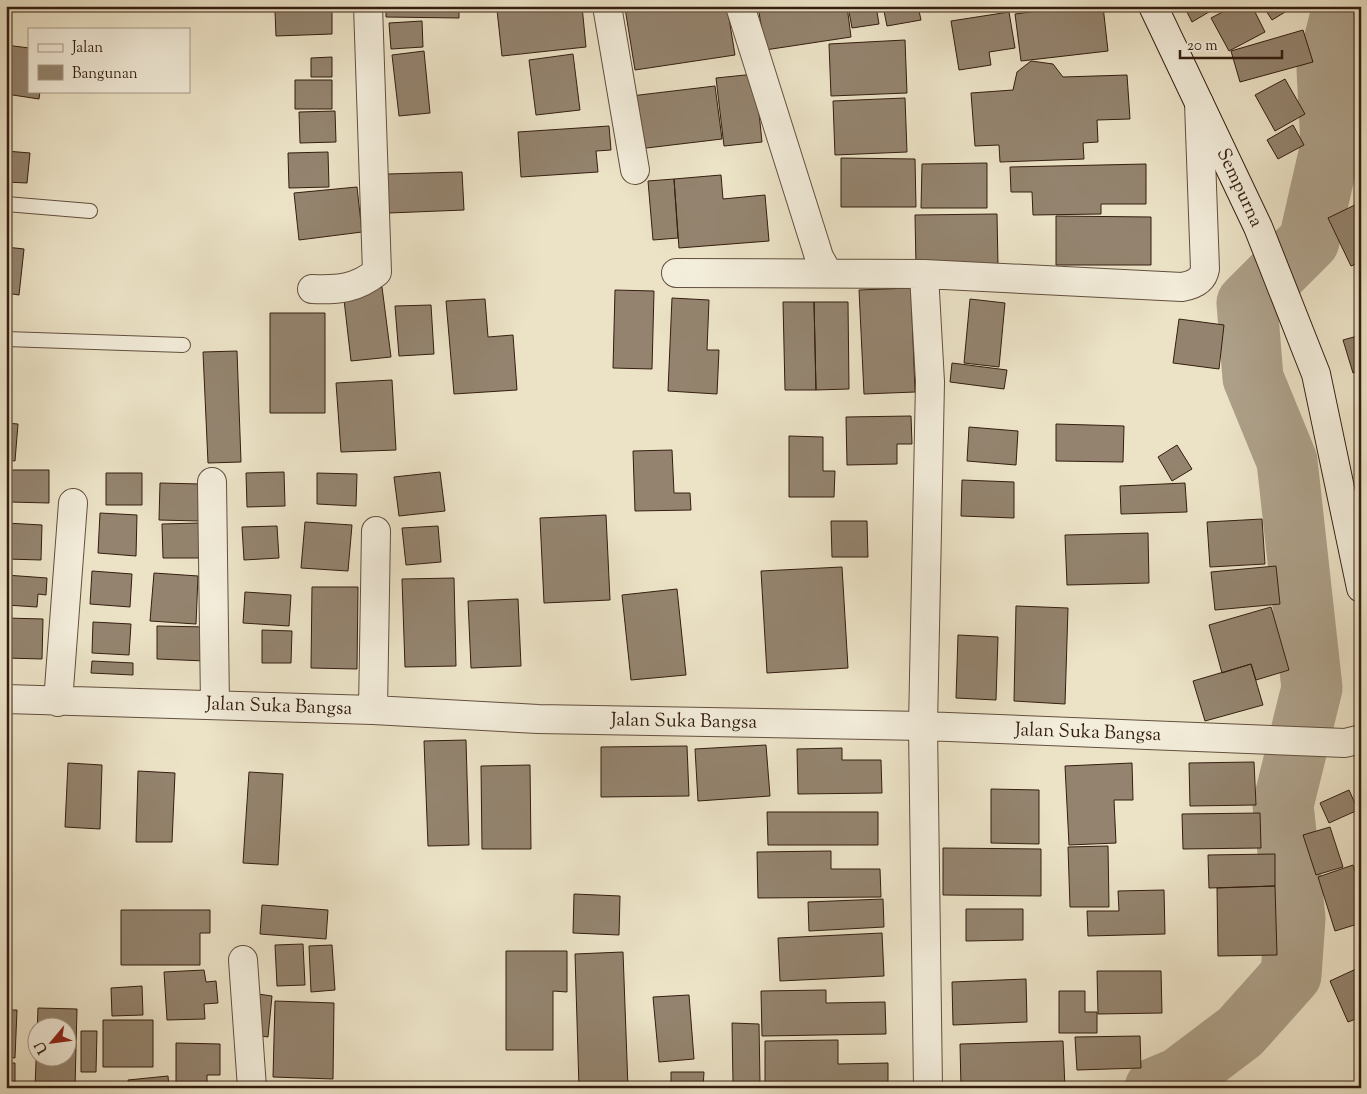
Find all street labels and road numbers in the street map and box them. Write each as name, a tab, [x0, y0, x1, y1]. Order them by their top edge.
street label: Sempurna	[1209, 144, 1269, 232]
street label: Jalan Suka Bangsa	[204, 691, 353, 723]
street label: Jalan Suka Bangsa	[610, 707, 758, 737]
street label: Jalan Suka Bangsa	[1013, 717, 1162, 749]

